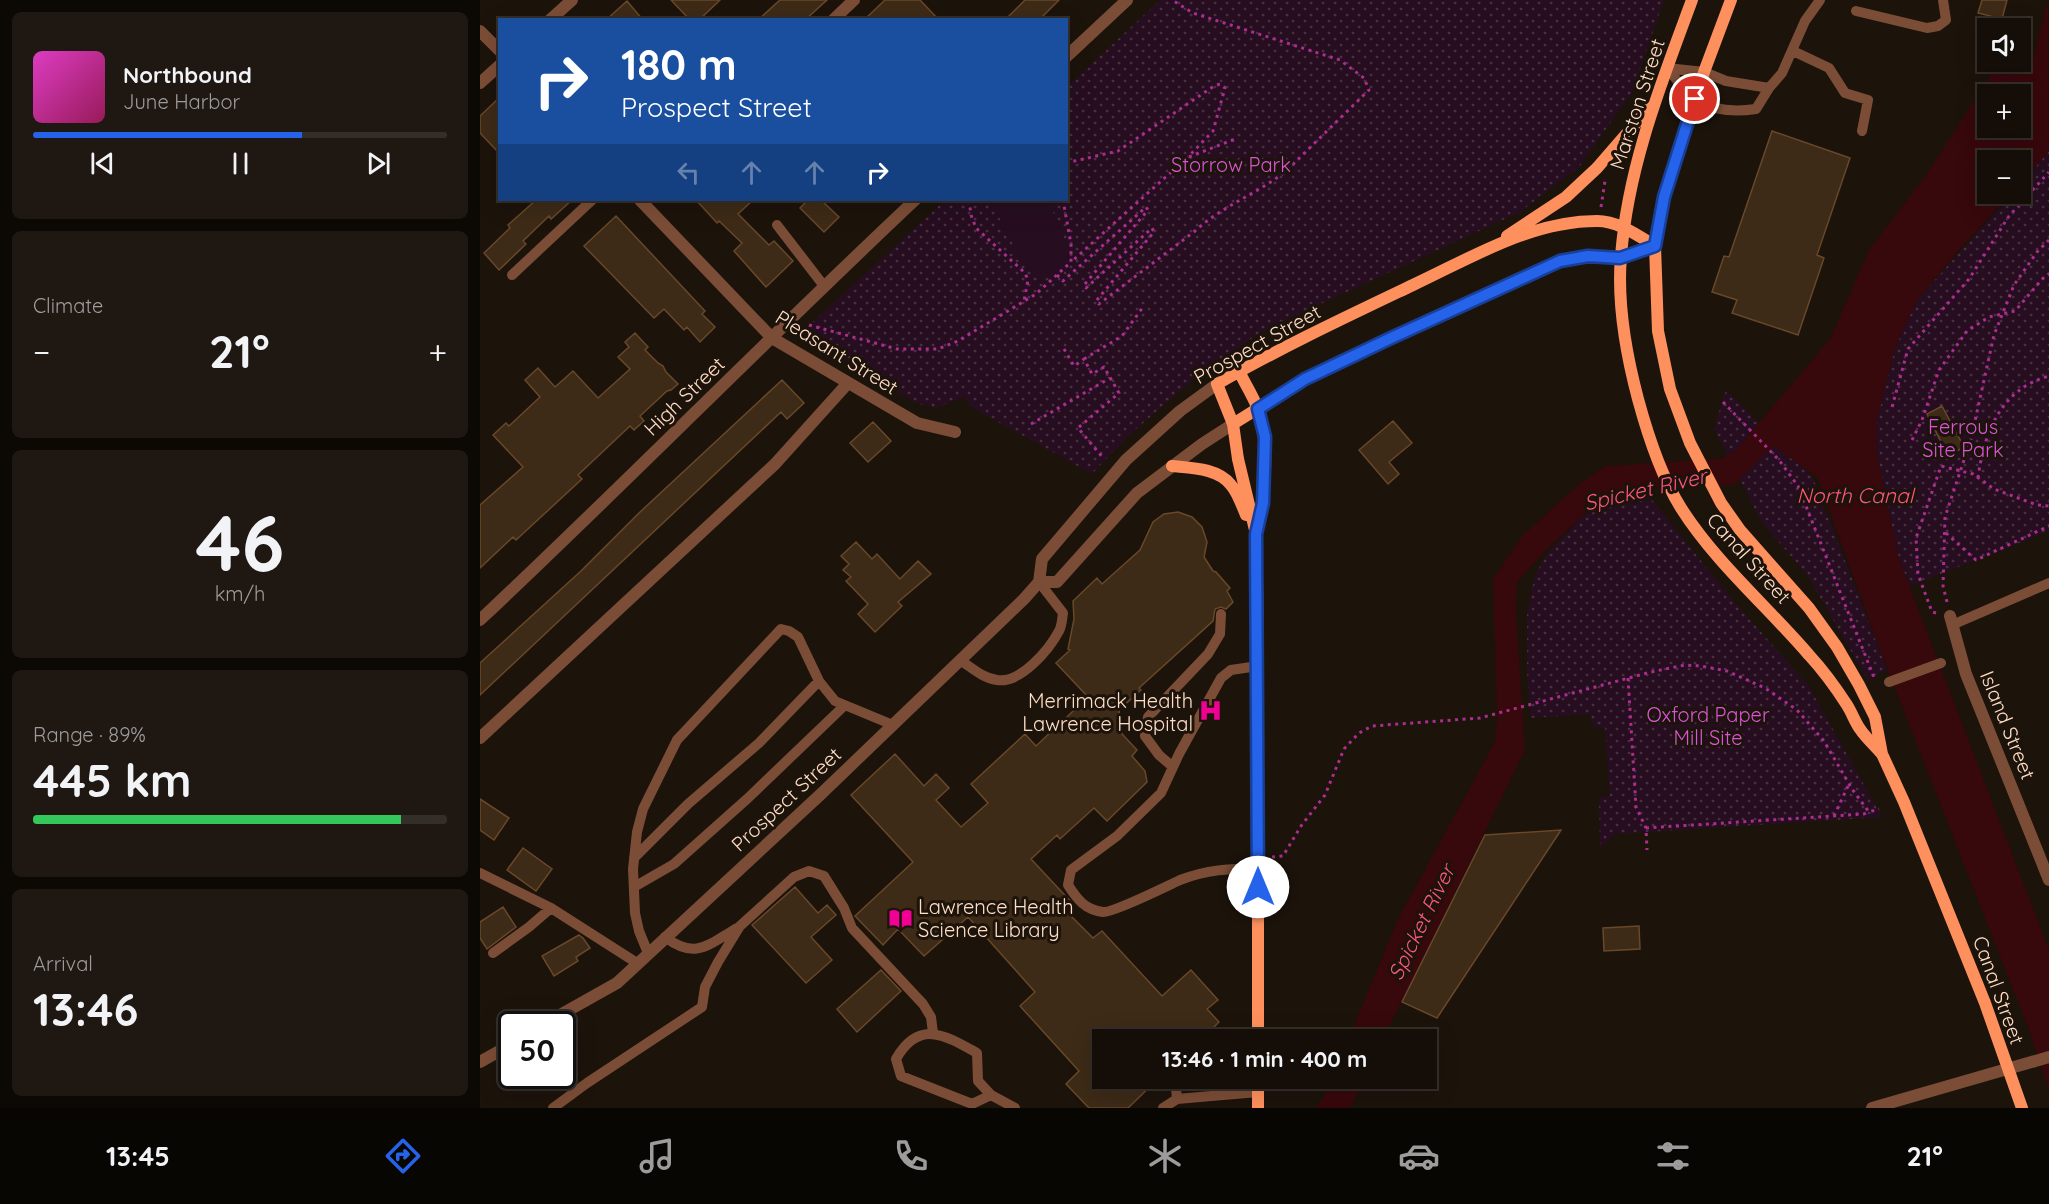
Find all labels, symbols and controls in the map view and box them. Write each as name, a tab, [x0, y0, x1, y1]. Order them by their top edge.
map controls	[1977, 18, 2031, 204]
button: sound	[1977, 18, 2031, 72]
street label: Marston Street	[1604, 35, 1670, 173]
text: 180 m	[621, 38, 737, 91]
icon: right	[522, 42, 600, 120]
text: Northbound	[123, 61, 252, 89]
pin	[1669, 73, 1720, 124]
icon: arrive	[1678, 82, 1711, 115]
button: +	[1977, 84, 2031, 138]
text: June Harbor	[123, 89, 240, 114]
text: Prospect Street	[621, 90, 812, 124]
icon: previous	[86, 147, 119, 180]
icon: pause	[224, 147, 257, 180]
icon: next	[362, 147, 395, 180]
button: −	[1977, 150, 2031, 204]
park label: Storrow Park	[1171, 152, 1291, 177]
icon: left	[672, 156, 705, 189]
icon: ahead	[735, 156, 768, 189]
icon: ahead	[798, 156, 831, 189]
icon: right	[861, 156, 894, 189]
text: Climate	[33, 293, 103, 318]
street label: Prospect Street	[1189, 299, 1325, 389]
street label: Pleasant Street	[771, 304, 903, 400]
text: 21°	[209, 323, 270, 379]
text: −	[33, 331, 50, 372]
text: +	[428, 331, 447, 372]
street label: High Street	[638, 351, 730, 441]
park label: Ferrous Site Park	[1922, 414, 2004, 462]
water label: Spicket River	[1581, 462, 1712, 516]
water label: North Canal	[1797, 482, 1916, 508]
text: 46	[196, 493, 285, 591]
street label: Canal Street	[1702, 507, 1796, 609]
text: km/h	[215, 581, 265, 606]
street label: Island Street	[1975, 667, 2041, 783]
place label: Merrimack Health Lawrence Hospital	[1022, 688, 1193, 736]
hospital icon: Merrimack Health Lawrence Hospital	[1198, 698, 1224, 724]
park label: Oxford Paper Mill Site	[1646, 702, 1770, 750]
text: Range · 89%	[33, 722, 146, 747]
street label: Prospect Street	[726, 742, 846, 856]
text: 445 km	[33, 752, 192, 808]
position arrow	[1226, 855, 1290, 919]
water label: Spicket River	[1382, 858, 1461, 984]
place label: Lawrence Health Science Library	[918, 894, 1074, 942]
library icon: Lawrence Health Science Library	[887, 905, 913, 931]
street label: Canal Street	[1968, 932, 2030, 1048]
text: Arrival	[33, 951, 93, 976]
text: 13:46	[33, 981, 138, 1037]
speed limit sign: 50	[498, 1011, 576, 1089]
text: 13:46 · 1 min · 400 m	[1162, 1045, 1367, 1073]
icon: directions	[382, 1135, 424, 1177]
icon: music	[636, 1135, 678, 1177]
icon: phone	[890, 1135, 932, 1177]
icon: climate	[1144, 1135, 1186, 1177]
icon: car	[1398, 1135, 1440, 1177]
icon: filters	[1652, 1135, 1694, 1177]
text: 13:45	[106, 1139, 170, 1173]
text: 21°	[1906, 1139, 1943, 1173]

